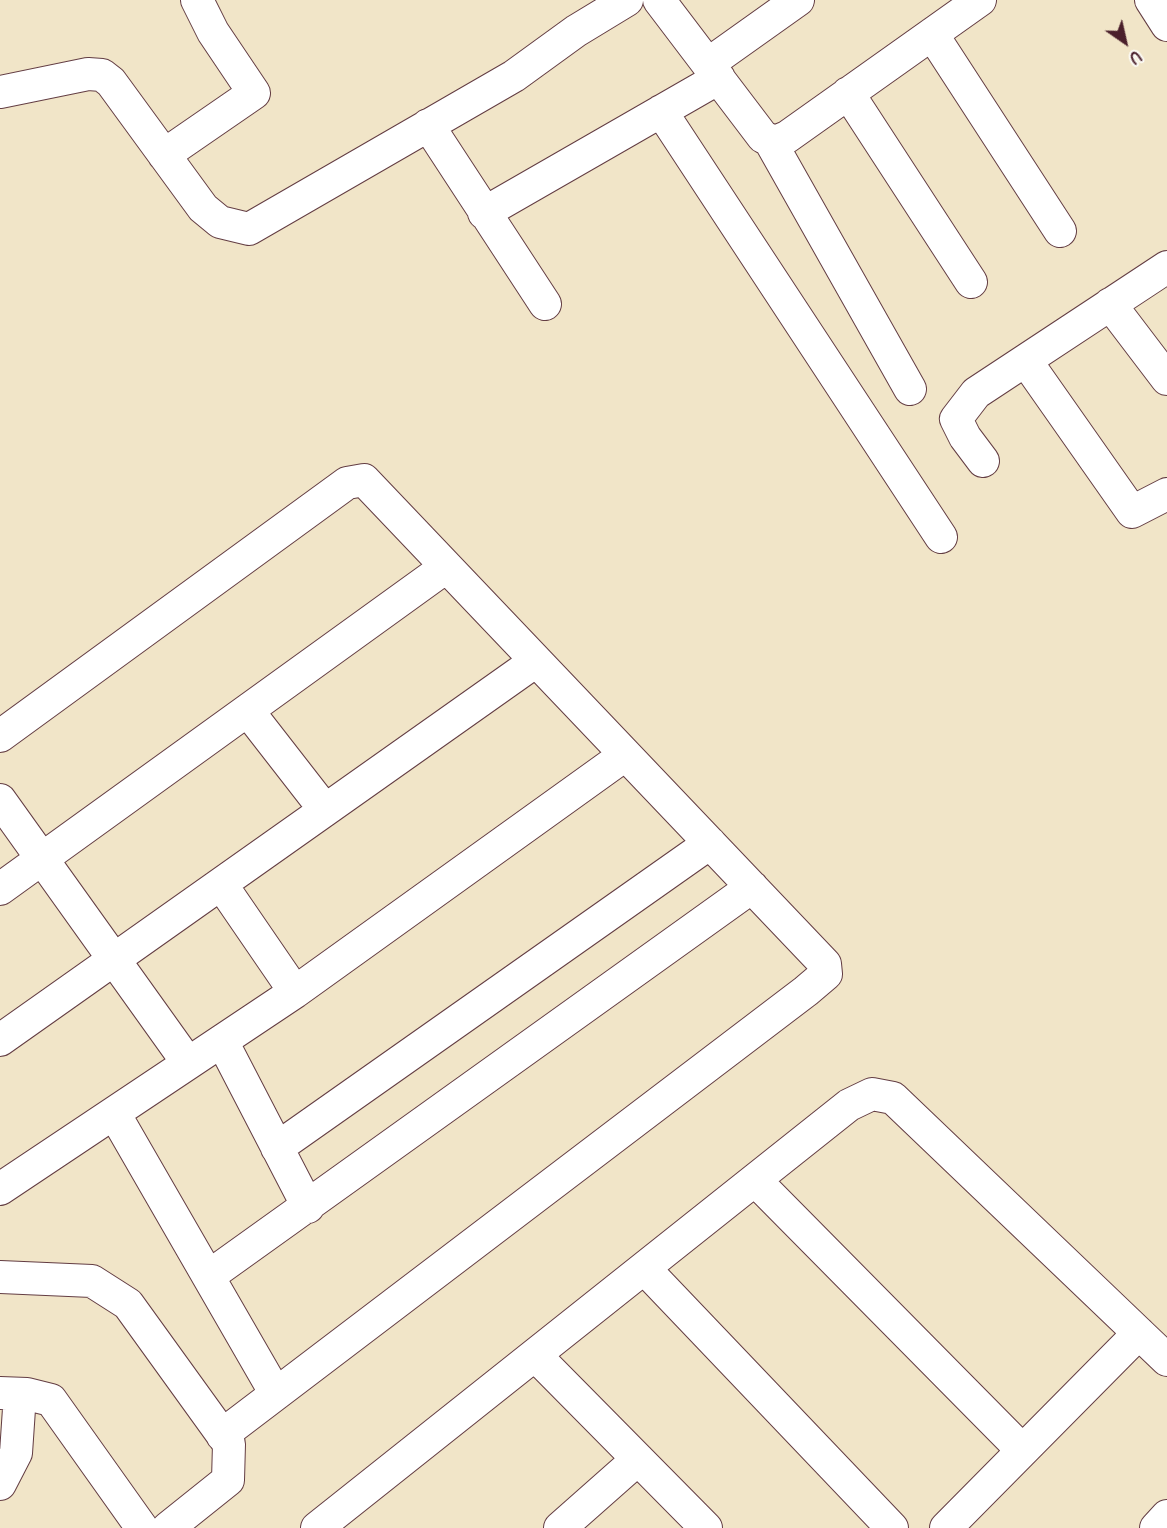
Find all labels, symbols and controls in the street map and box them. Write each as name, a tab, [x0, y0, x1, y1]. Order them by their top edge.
north arrow	[1095, 12, 1155, 72]
text: U	[1125, 46, 1145, 68]

